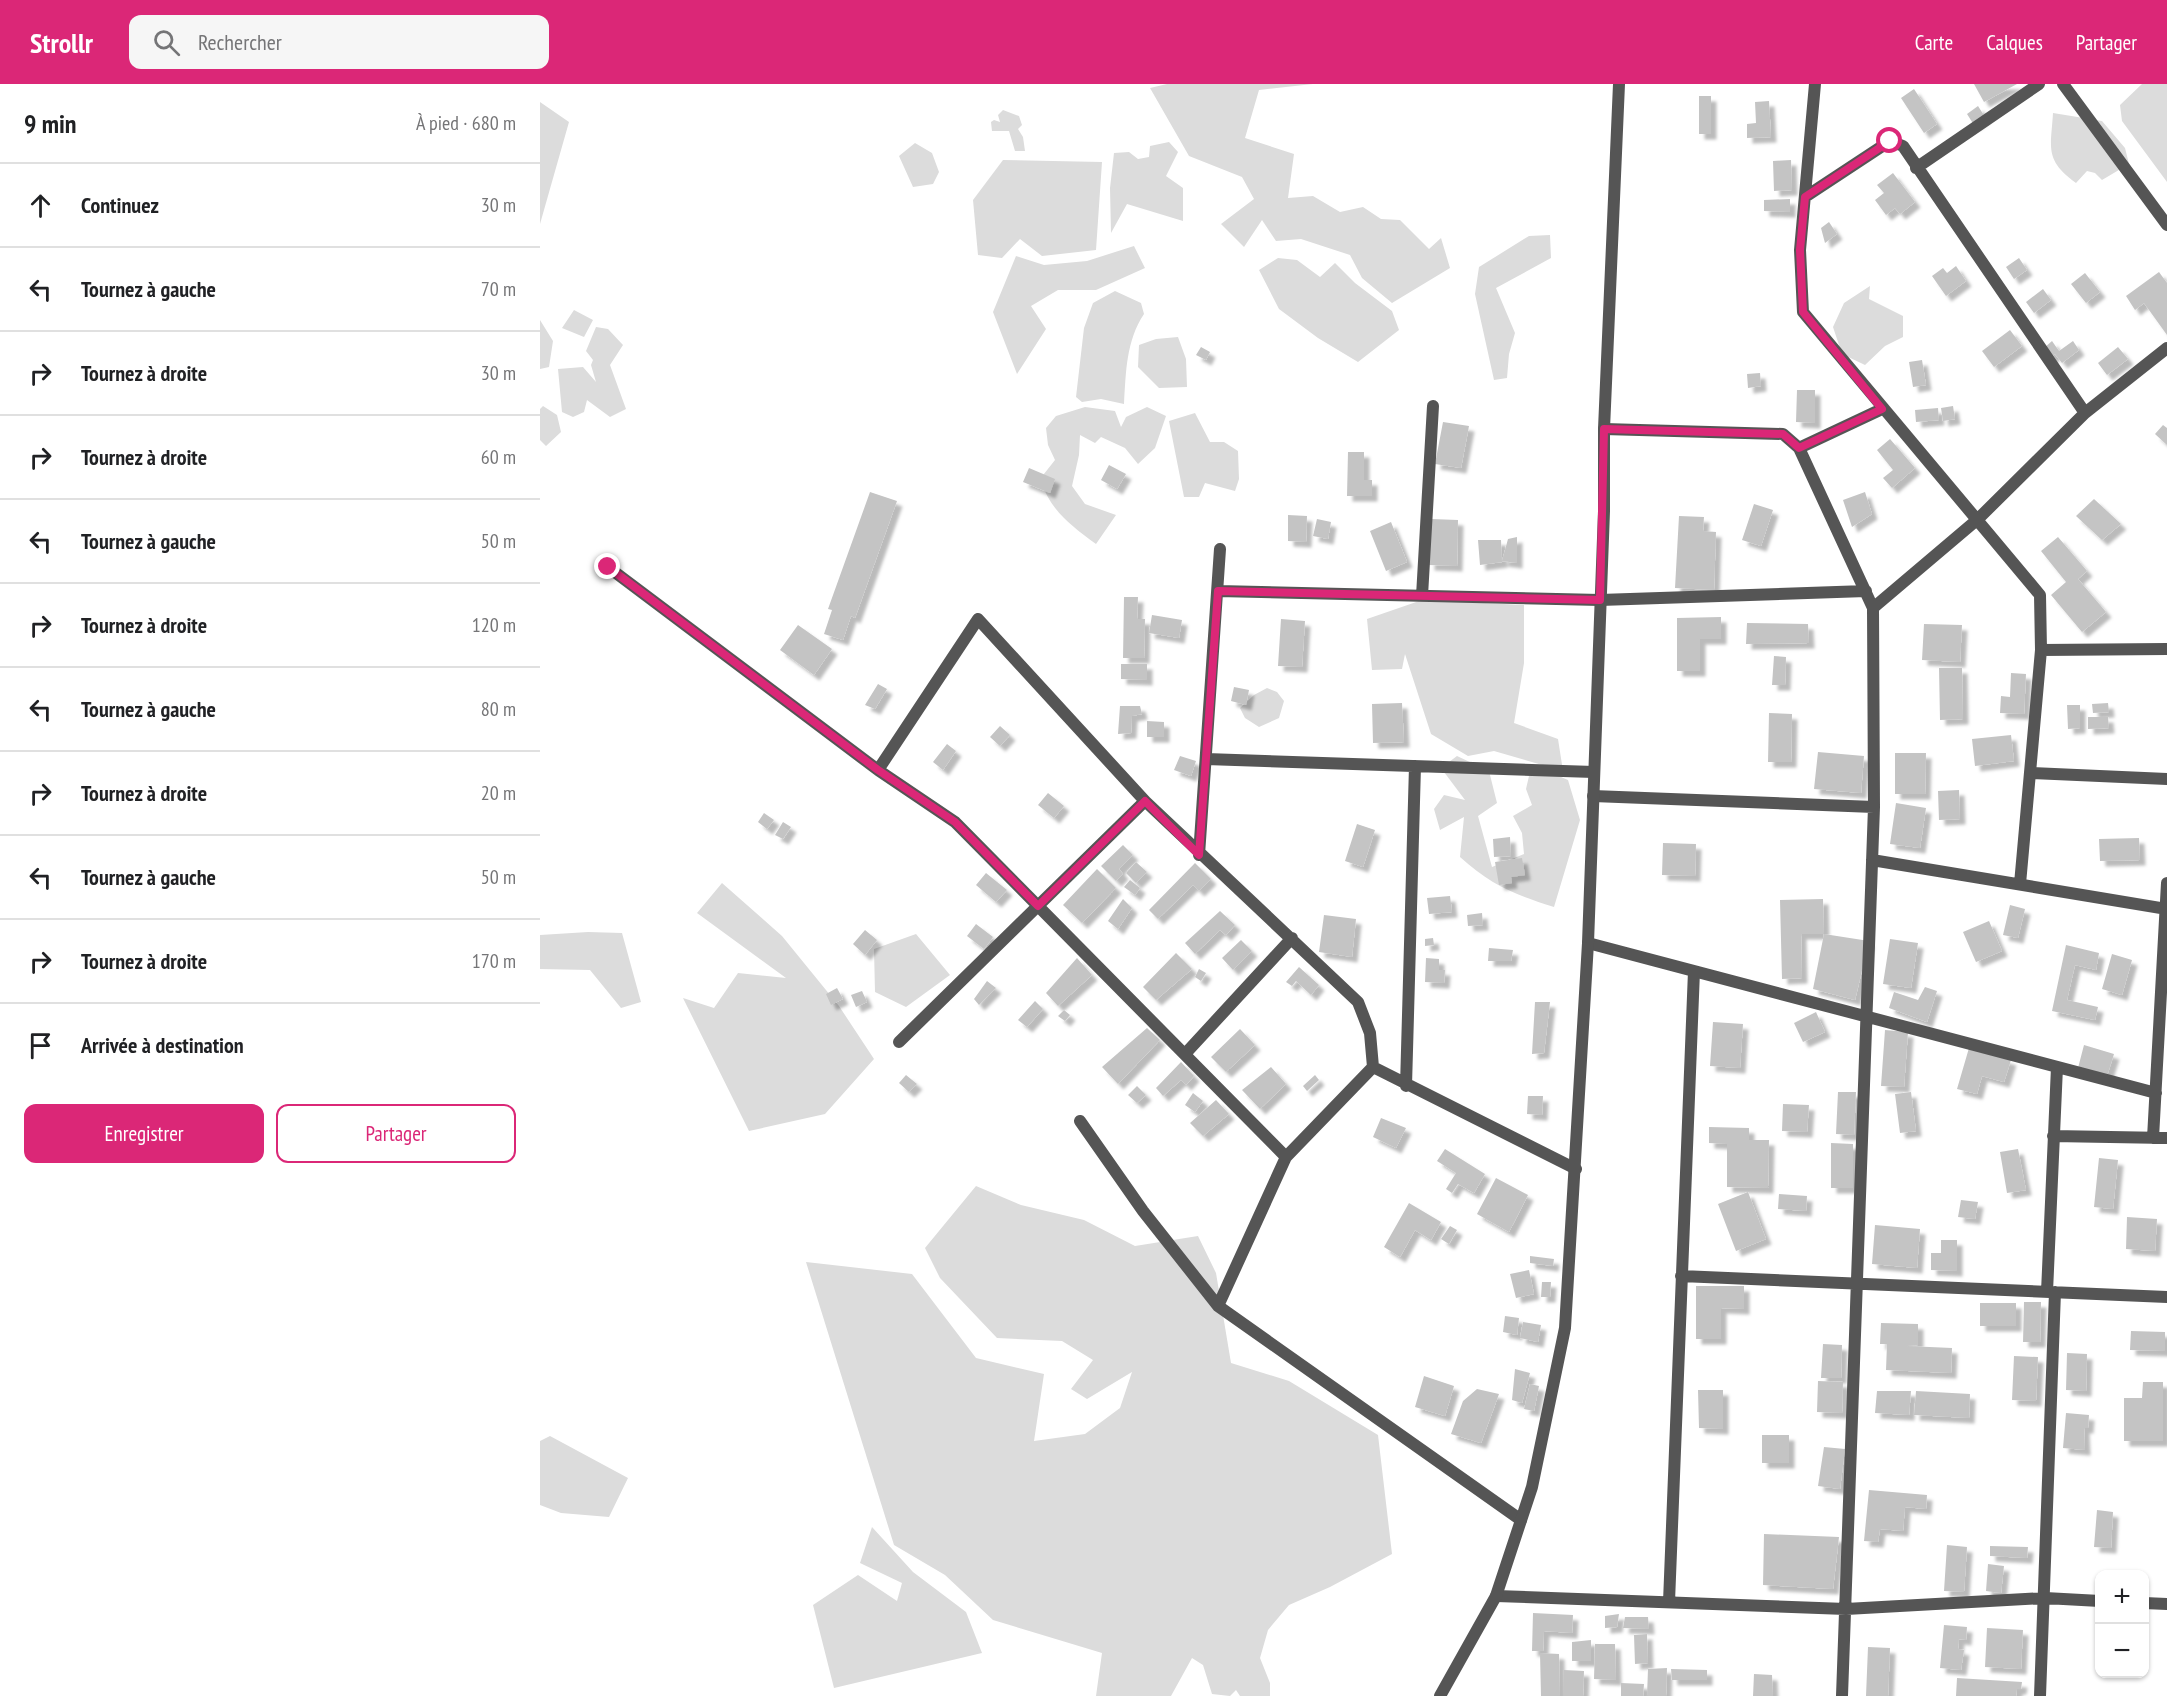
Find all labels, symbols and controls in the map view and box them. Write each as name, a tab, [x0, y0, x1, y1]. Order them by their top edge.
search box	[129, 15, 549, 69]
text: Strollr	[30, 24, 93, 61]
icon: search	[150, 26, 183, 59]
text: Rechercher	[198, 28, 282, 56]
text: Carte	[1915, 29, 1953, 56]
text: Calques	[1986, 29, 2043, 56]
text: Partager	[2076, 29, 2137, 56]
text: 9 min	[24, 107, 77, 140]
text: À pied · 680 m	[416, 110, 516, 136]
route start	[1876, 127, 1902, 153]
icon: ahead	[24, 189, 57, 222]
text: Continuez	[81, 191, 159, 219]
text: 30 m	[481, 192, 516, 218]
icon: left	[24, 273, 57, 306]
text: Tournez à gauche	[81, 275, 216, 303]
text: 70 m	[481, 276, 516, 302]
icon: right	[24, 357, 57, 390]
text: Tournez à droite	[81, 359, 207, 387]
text: 30 m	[481, 360, 516, 386]
icon: right	[24, 441, 57, 474]
text: Tournez à droite	[81, 443, 207, 471]
text: 60 m	[481, 444, 516, 470]
icon: left	[24, 525, 57, 558]
text: Tournez à gauche	[81, 527, 216, 555]
text: 50 m	[481, 528, 516, 554]
route end	[594, 553, 620, 579]
icon: right	[24, 609, 57, 642]
text: Tournez à droite	[81, 611, 207, 639]
text: 120 m	[472, 612, 516, 638]
icon: left	[24, 693, 57, 726]
text: Tournez à gauche	[81, 695, 216, 723]
text: 80 m	[481, 696, 516, 722]
icon: right	[24, 777, 57, 810]
text: Tournez à droite	[81, 779, 207, 807]
text: 20 m	[481, 780, 516, 806]
icon: left	[24, 861, 57, 894]
text: Tournez à gauche	[81, 863, 216, 891]
text: 50 m	[481, 864, 516, 890]
icon: right	[24, 945, 57, 978]
text: Tournez à droite	[81, 947, 207, 975]
text: 170 m	[472, 948, 516, 974]
icon: arrive	[24, 1029, 57, 1062]
text: Arrivée à destination	[81, 1031, 244, 1059]
button: Enregistrer	[24, 1104, 264, 1163]
button: Partager	[276, 1104, 516, 1163]
map controls	[2095, 1570, 2149, 1678]
button: +	[2095, 1570, 2149, 1624]
button: −	[2095, 1624, 2149, 1678]

